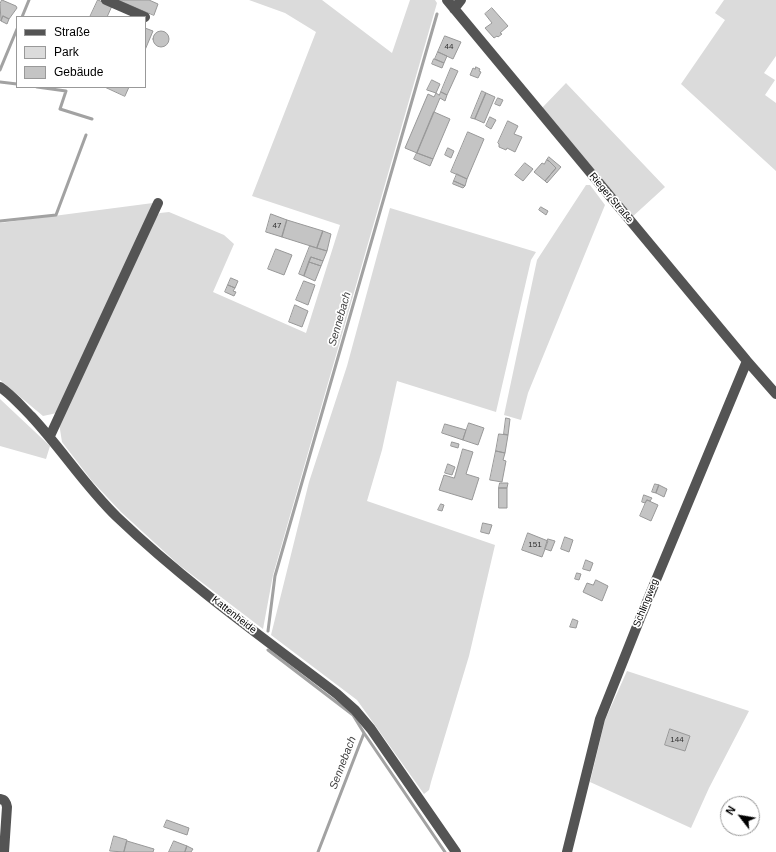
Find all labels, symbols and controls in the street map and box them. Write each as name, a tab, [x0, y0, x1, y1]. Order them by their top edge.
legend	[16, 16, 146, 88]
text: Straße	[54, 25, 90, 39]
house number: 44	[445, 42, 453, 52]
text: Park	[54, 45, 79, 59]
text: Gebäude	[54, 65, 103, 79]
street label: Rieger Straße	[586, 170, 636, 226]
house number: 47	[273, 221, 281, 231]
water label: Sennebach	[326, 290, 354, 348]
house number: 151	[528, 540, 542, 550]
street label: Schlingweg	[631, 577, 661, 629]
street label: Kattenheide	[209, 594, 259, 636]
water label: Sennebach	[327, 735, 359, 791]
house number: 144	[670, 735, 684, 745]
north arrow	[720, 796, 760, 836]
text: N	[723, 804, 738, 817]

